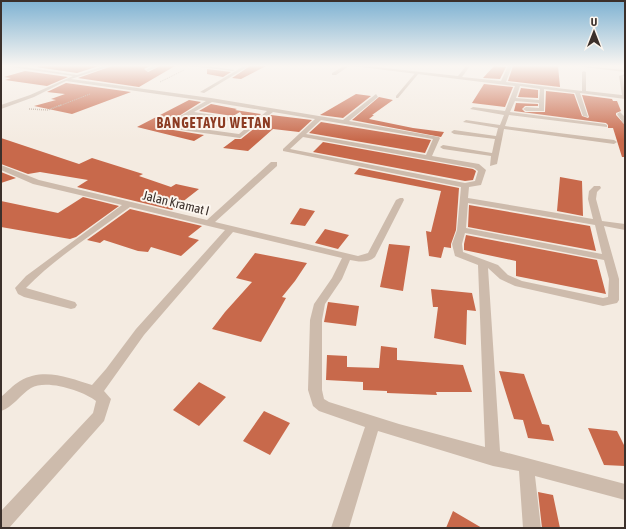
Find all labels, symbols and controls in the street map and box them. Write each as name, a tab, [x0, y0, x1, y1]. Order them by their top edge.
north arrow	[574, 12, 614, 52]
text: U	[591, 16, 597, 28]
district label: BANGETAYU WETAN	[156, 115, 272, 131]
street label: Jalan Kramat I	[141, 187, 211, 219]

